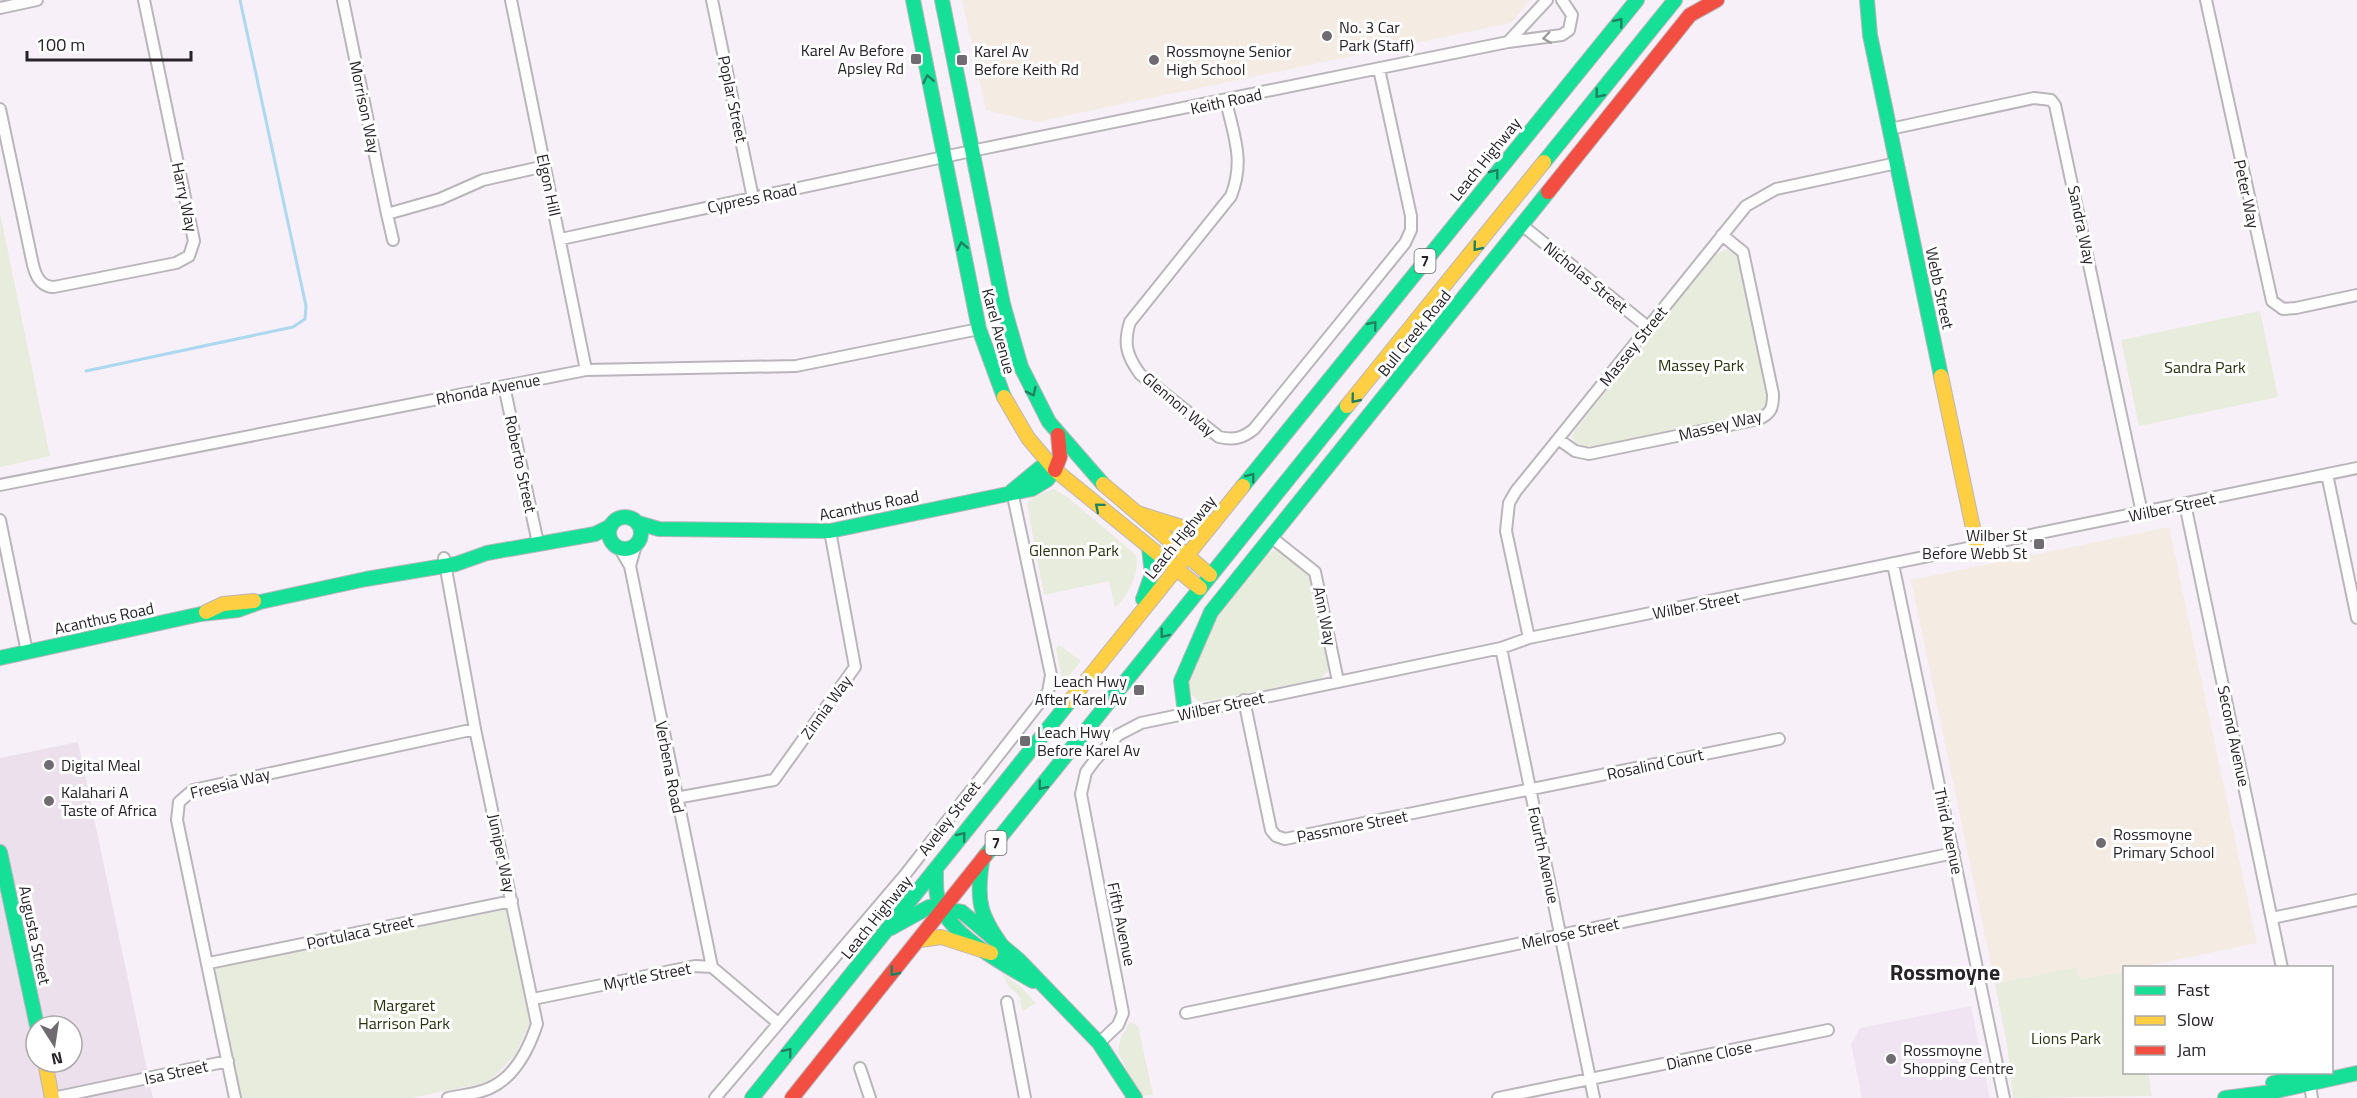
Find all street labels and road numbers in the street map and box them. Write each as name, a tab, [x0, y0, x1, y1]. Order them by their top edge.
street label: Poplar Street	[712, 53, 754, 145]
street label: Morrison Way	[343, 59, 387, 156]
street label: Keith Road	[1188, 82, 1264, 120]
street label: Leach Highway	[1444, 112, 1526, 206]
street label: Elgon Hill	[531, 152, 567, 218]
street label: Peter Way	[2228, 157, 2266, 231]
street label: Harry Way	[166, 160, 204, 234]
street label: Cypress Road	[705, 177, 799, 219]
street label: Sandra Way	[2062, 183, 2102, 267]
street label: Nicholas Street	[1539, 235, 1634, 319]
street label: Webb Street	[1920, 245, 1961, 332]
road number: 7	[1414, 249, 1436, 273]
street label: Karel Avenue	[976, 285, 1022, 377]
street label: Bull Creek Road	[1372, 285, 1456, 381]
street label: Massey Street	[1593, 301, 1673, 391]
street label: Glennon Way	[1137, 366, 1221, 442]
street label: Rhonda Avenue	[434, 367, 542, 411]
street label: Massey Way	[1676, 403, 1764, 447]
street label: Roberto Street	[499, 413, 543, 515]
street label: Acanthus Road	[817, 484, 921, 526]
street label: Wilber Street	[2126, 486, 2218, 528]
street label: Leach Highway	[1139, 490, 1221, 584]
street label: Ann Way	[1307, 584, 1343, 648]
street label: Wilber Street	[1650, 585, 1742, 625]
street label: Acanthus Road	[52, 596, 156, 640]
street label: Zinnia Way	[795, 670, 858, 744]
street label: Second Avenue	[2212, 683, 2256, 789]
street label: Wilber Street	[1175, 685, 1267, 727]
street label: Verbena Road	[649, 719, 691, 815]
street label: Rosalind Court	[1605, 742, 1706, 786]
street label: Freesia Way	[187, 761, 273, 805]
street label: Aveley Street	[912, 775, 986, 860]
street label: Third Avenue	[1928, 786, 1970, 876]
street label: Passmore Street	[1295, 803, 1410, 848]
street label: Fourth Avenue	[1522, 804, 1566, 906]
street label: Juniper Way	[482, 811, 522, 895]
road number: 7	[986, 831, 1006, 855]
street label: Leach Highway	[835, 870, 917, 964]
street label: Fifth Avenue	[1101, 880, 1143, 968]
street label: Augusta Street	[13, 883, 57, 987]
street label: Portulaca Street	[304, 909, 416, 955]
street label: Melrose Street	[1519, 911, 1621, 955]
street label: Myrtle Street	[601, 956, 693, 996]
street label: Dianne Close	[1664, 1034, 1754, 1076]
street label: Isa Street	[142, 1054, 210, 1090]

